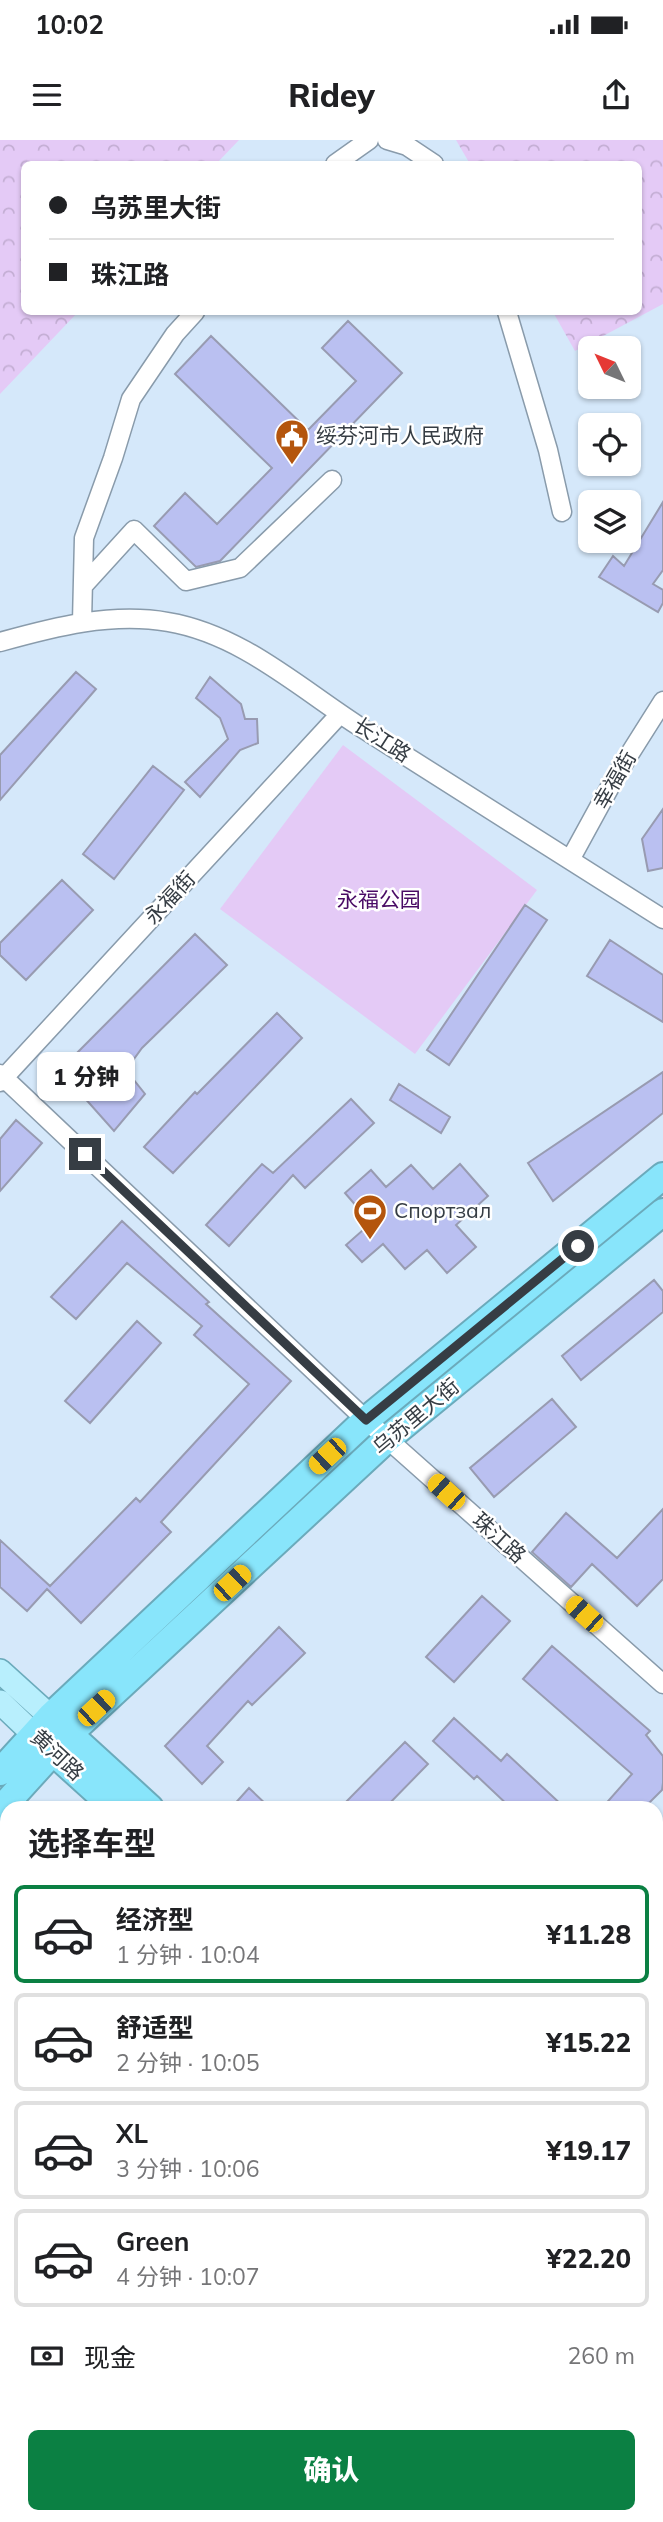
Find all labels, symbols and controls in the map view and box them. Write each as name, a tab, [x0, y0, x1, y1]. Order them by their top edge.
text: 10:02	[35, 8, 104, 41]
text: Ridey	[288, 75, 375, 115]
icon: menu	[28, 76, 66, 114]
icon: share	[597, 76, 635, 114]
text: 乌苏里大街	[91, 191, 221, 224]
text: 珠江路	[91, 258, 169, 291]
north arrow	[578, 336, 640, 399]
map controls	[578, 336, 641, 553]
button: locate	[578, 413, 641, 476]
public building icon: 绥芬河市人民政府	[273, 417, 311, 466]
place label: 绥芬河市人民政府	[316, 422, 484, 448]
button: layers	[578, 490, 641, 553]
street label: 长江路	[349, 711, 416, 767]
street label: 幸福街	[587, 746, 641, 813]
street label: 永福街	[138, 865, 200, 929]
park label: 永福公园	[337, 886, 421, 912]
callout: 1 分钟	[36, 1052, 134, 1102]
text: 1 分钟	[53, 1062, 119, 1091]
route end	[69, 1138, 101, 1170]
sports icon: Спортзал	[351, 1192, 389, 1241]
place label: Спортзал	[394, 1197, 491, 1223]
route start	[562, 1230, 594, 1262]
street label: 乌苏里大街	[367, 1373, 464, 1460]
car	[305, 1434, 350, 1478]
car	[424, 1470, 469, 1514]
street label: 珠江路	[468, 1507, 532, 1568]
car	[210, 1561, 255, 1605]
car	[562, 1592, 607, 1636]
car	[74, 1686, 119, 1730]
street label: 黄河路	[26, 1723, 90, 1785]
text: 选择车型	[28, 1823, 156, 1863]
icon: car	[32, 1903, 95, 1966]
text: 经济型	[116, 1903, 194, 1936]
text: ¥11.28	[546, 1918, 631, 1951]
text: 1 分钟 · 10:04	[116, 1940, 260, 1969]
icon: car	[32, 2011, 95, 2074]
text: 舒适型	[116, 2011, 194, 2044]
text: ¥15.22	[546, 2026, 631, 2059]
text: 2 分钟 · 10:05	[116, 2048, 260, 2077]
text: XL	[116, 2117, 148, 2150]
icon: car	[32, 2119, 95, 2182]
text: ¥19.17	[546, 2134, 631, 2167]
text: 3 分钟 · 10:06	[116, 2154, 260, 2183]
text: Green	[116, 2225, 189, 2258]
icon: car	[32, 2227, 95, 2290]
text: ¥22.20	[546, 2242, 631, 2275]
text: 4 分钟 · 10:07	[116, 2262, 260, 2291]
icon: cash	[28, 2337, 66, 2375]
text: 现金	[84, 2341, 136, 2374]
text: 260 m	[567, 2341, 635, 2370]
button: 确认	[28, 2430, 635, 2510]

